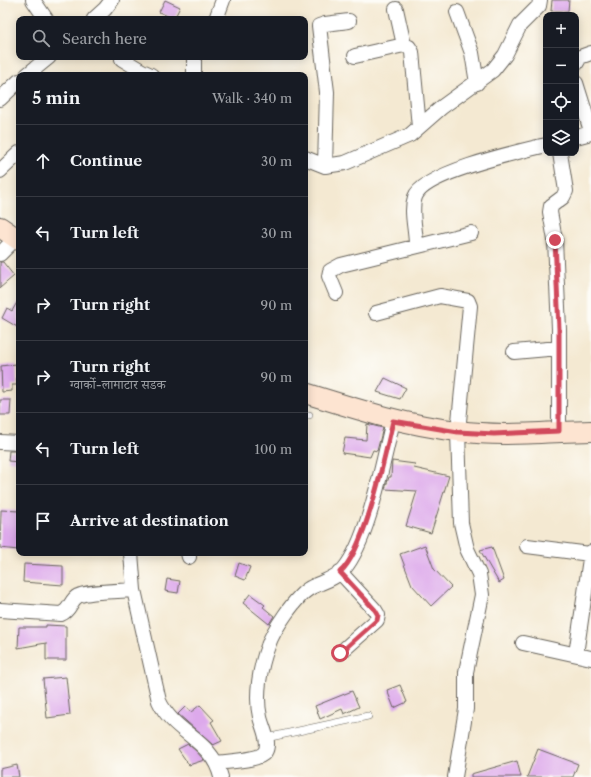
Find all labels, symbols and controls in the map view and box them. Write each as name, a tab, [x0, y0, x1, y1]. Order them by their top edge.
map controls	[543, 12, 579, 156]
button: +	[543, 12, 579, 48]
search box	[16, 16, 308, 60]
icon: search	[30, 27, 52, 49]
text: Search here	[62, 29, 147, 48]
button: −	[543, 48, 579, 84]
button: locate	[543, 84, 579, 120]
text: 5 min	[32, 88, 80, 108]
text: Walk · 340 m	[212, 90, 292, 106]
button: layers	[543, 120, 579, 156]
icon: ahead	[32, 150, 54, 172]
text: Continue	[70, 151, 142, 170]
text: 30 m	[261, 153, 292, 169]
icon: left	[32, 222, 54, 244]
text: Turn left	[70, 223, 139, 242]
text: 30 m	[261, 225, 292, 241]
route end	[546, 231, 564, 249]
icon: right	[32, 294, 54, 316]
text: Turn right	[70, 295, 150, 314]
text: 90 m	[261, 297, 292, 313]
text: Turn right	[70, 357, 150, 376]
icon: right	[32, 366, 54, 388]
text: 90 m	[261, 369, 292, 385]
text: ग्वार्को-लामाटार सडक	[70, 376, 166, 392]
icon: left	[32, 438, 54, 460]
text: Turn left	[70, 439, 139, 458]
text: 100 m	[254, 441, 292, 457]
icon: arrive	[32, 510, 54, 532]
text: Arrive at destination	[70, 511, 229, 530]
route start	[331, 644, 349, 662]

